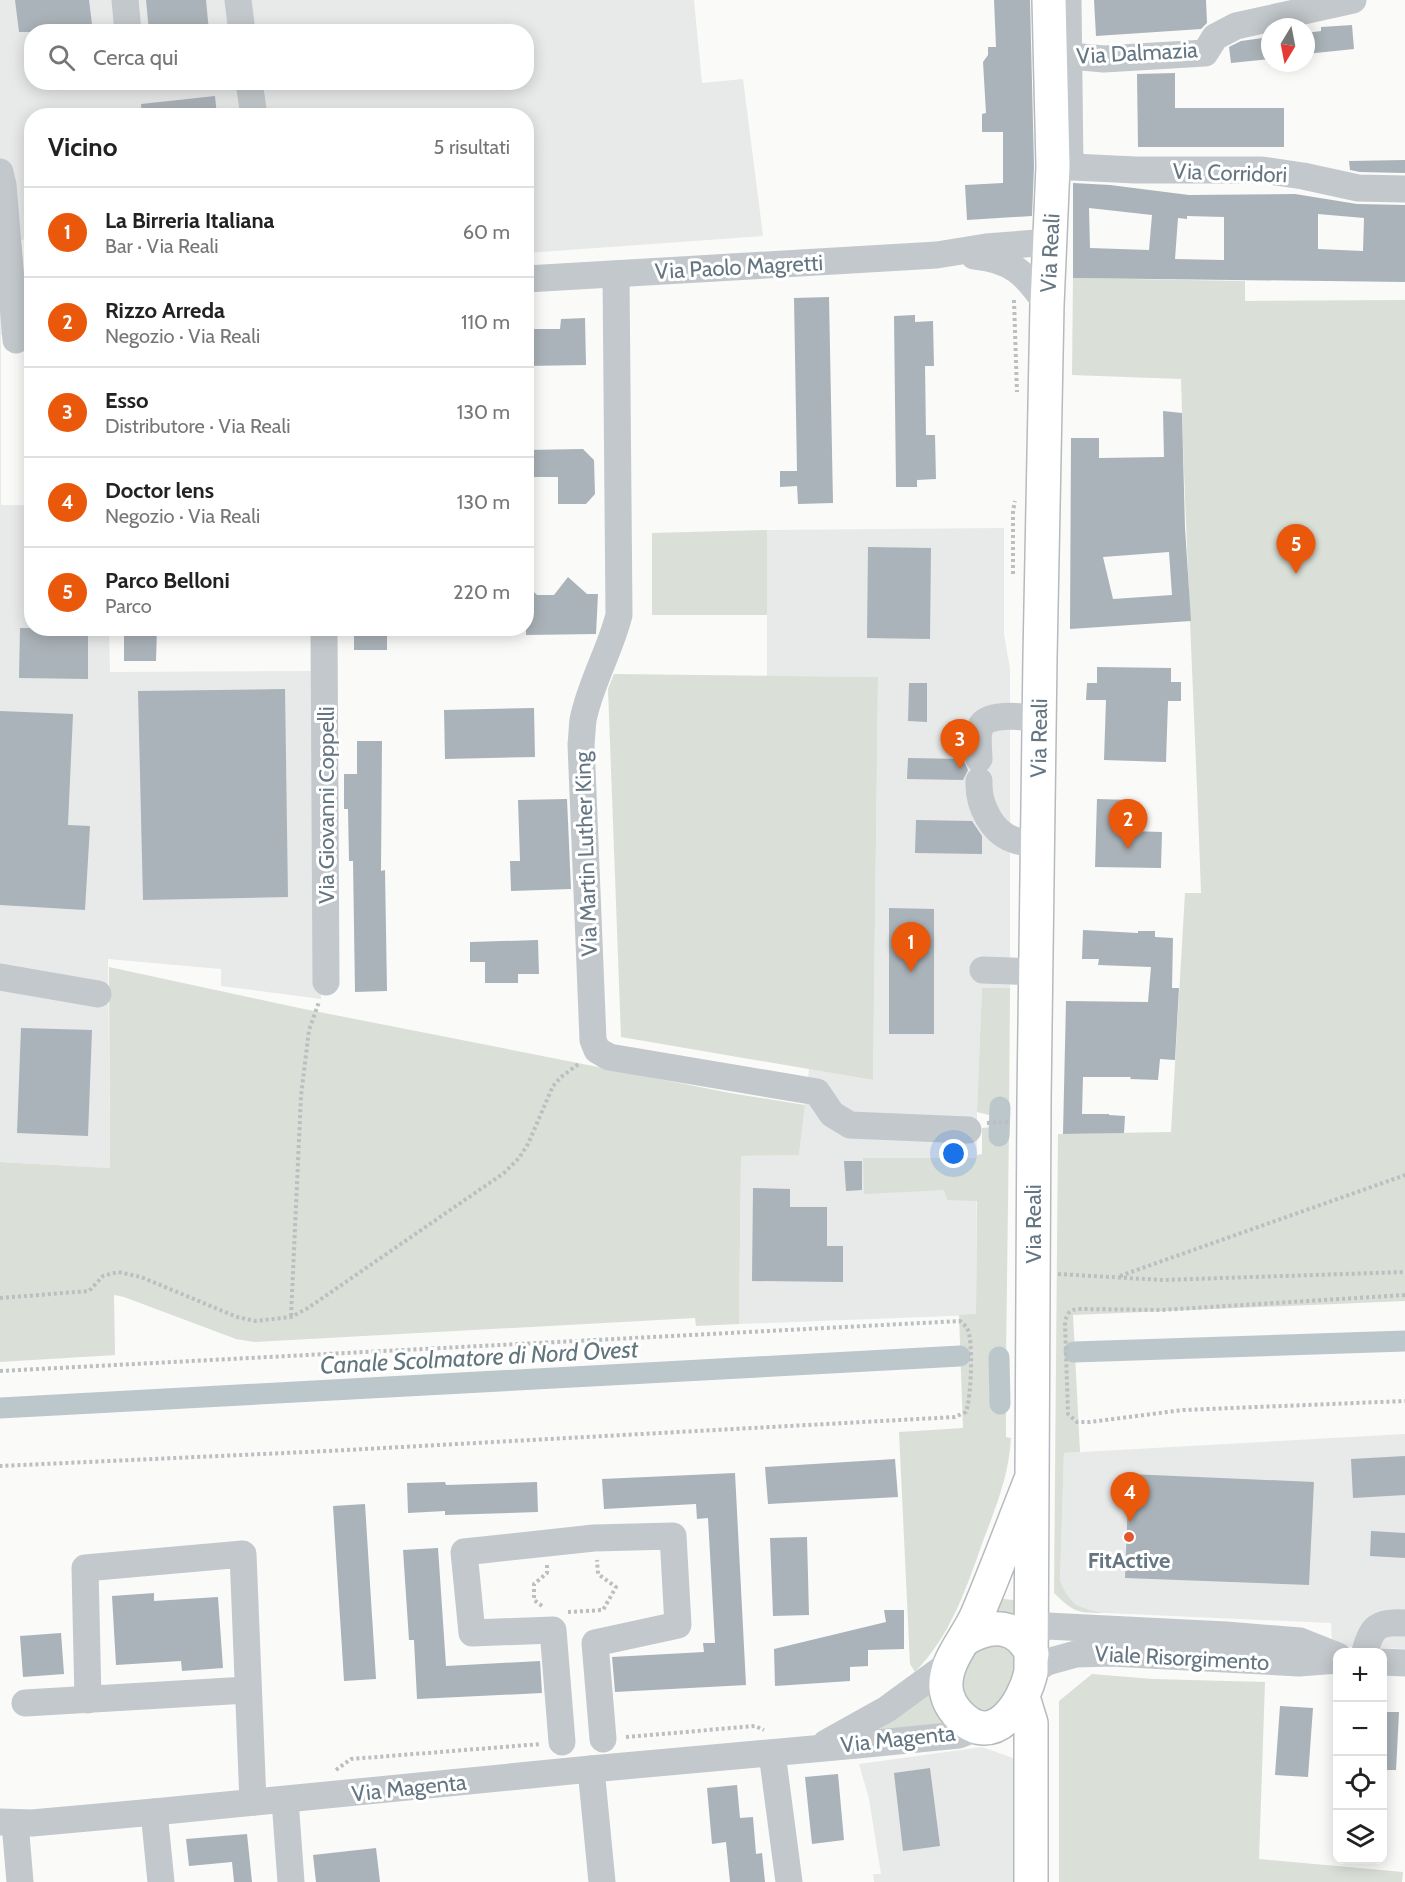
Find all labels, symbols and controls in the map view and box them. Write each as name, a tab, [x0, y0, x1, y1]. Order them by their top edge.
north arrow	[1261, 18, 1315, 72]
search box	[24, 24, 534, 90]
street label: Via Dalmazia	[1076, 36, 1199, 70]
icon: search	[45, 41, 78, 74]
text: Cerca qui	[93, 44, 178, 71]
text: Vicino	[48, 131, 117, 163]
text: 5 risultati	[434, 135, 510, 159]
street label: Via Corridori	[1172, 158, 1288, 188]
text: La Birreria Italiana	[105, 207, 275, 234]
street label: Via Reali	[1034, 213, 1066, 293]
text: 1	[64, 220, 71, 244]
text: 60 m	[463, 220, 510, 244]
text: Bar · Via Reali	[105, 234, 219, 258]
street label: Via Paolo Magretti	[654, 249, 824, 285]
text: Rizzo Arreda	[105, 297, 225, 324]
text: 2	[62, 310, 73, 334]
text: 110 m	[461, 310, 510, 334]
text: Negozio · Via Reali	[105, 324, 260, 348]
text: Esso	[105, 387, 149, 414]
text: 3	[62, 400, 73, 424]
text: 130 m	[457, 400, 510, 424]
text: Distributore · Via Reali	[105, 414, 290, 438]
text: Doctor lens	[105, 477, 214, 504]
text: 4	[61, 490, 74, 514]
text: 130 m	[457, 490, 510, 514]
text: Negozio · Via Reali	[105, 504, 260, 528]
pin: 5	[1276, 524, 1316, 574]
text: Parco Belloni	[105, 567, 230, 594]
text: 5	[62, 580, 73, 604]
text: 220 m	[453, 580, 510, 604]
text: Parco	[105, 594, 152, 618]
street label: Via Reali	[1025, 698, 1053, 778]
street label: Via Giovanni Coppelli	[313, 706, 340, 904]
pin: 3	[940, 720, 980, 769]
street label: Via Martin Luther King	[569, 750, 603, 957]
pin: 2	[1108, 800, 1148, 849]
pin: 1	[892, 922, 930, 972]
your location	[939, 1139, 968, 1168]
street label: Via Reali	[1020, 1184, 1047, 1264]
water label: Canale Scolmatore di Nord Ovest	[319, 1334, 639, 1380]
pin: 4	[1110, 1472, 1150, 1522]
marker: FitActive	[1122, 1530, 1136, 1544]
place label: FitActive	[1088, 1547, 1170, 1574]
street label: Viale Risorgimento	[1094, 1640, 1270, 1676]
map controls	[1333, 1648, 1387, 1864]
button: +	[1333, 1648, 1387, 1702]
button: −	[1333, 1702, 1387, 1756]
street label: Via Magenta	[839, 1720, 957, 1758]
button: locate	[1333, 1756, 1387, 1810]
street label: Via Magenta	[350, 1769, 468, 1807]
button: layers	[1333, 1810, 1387, 1864]

